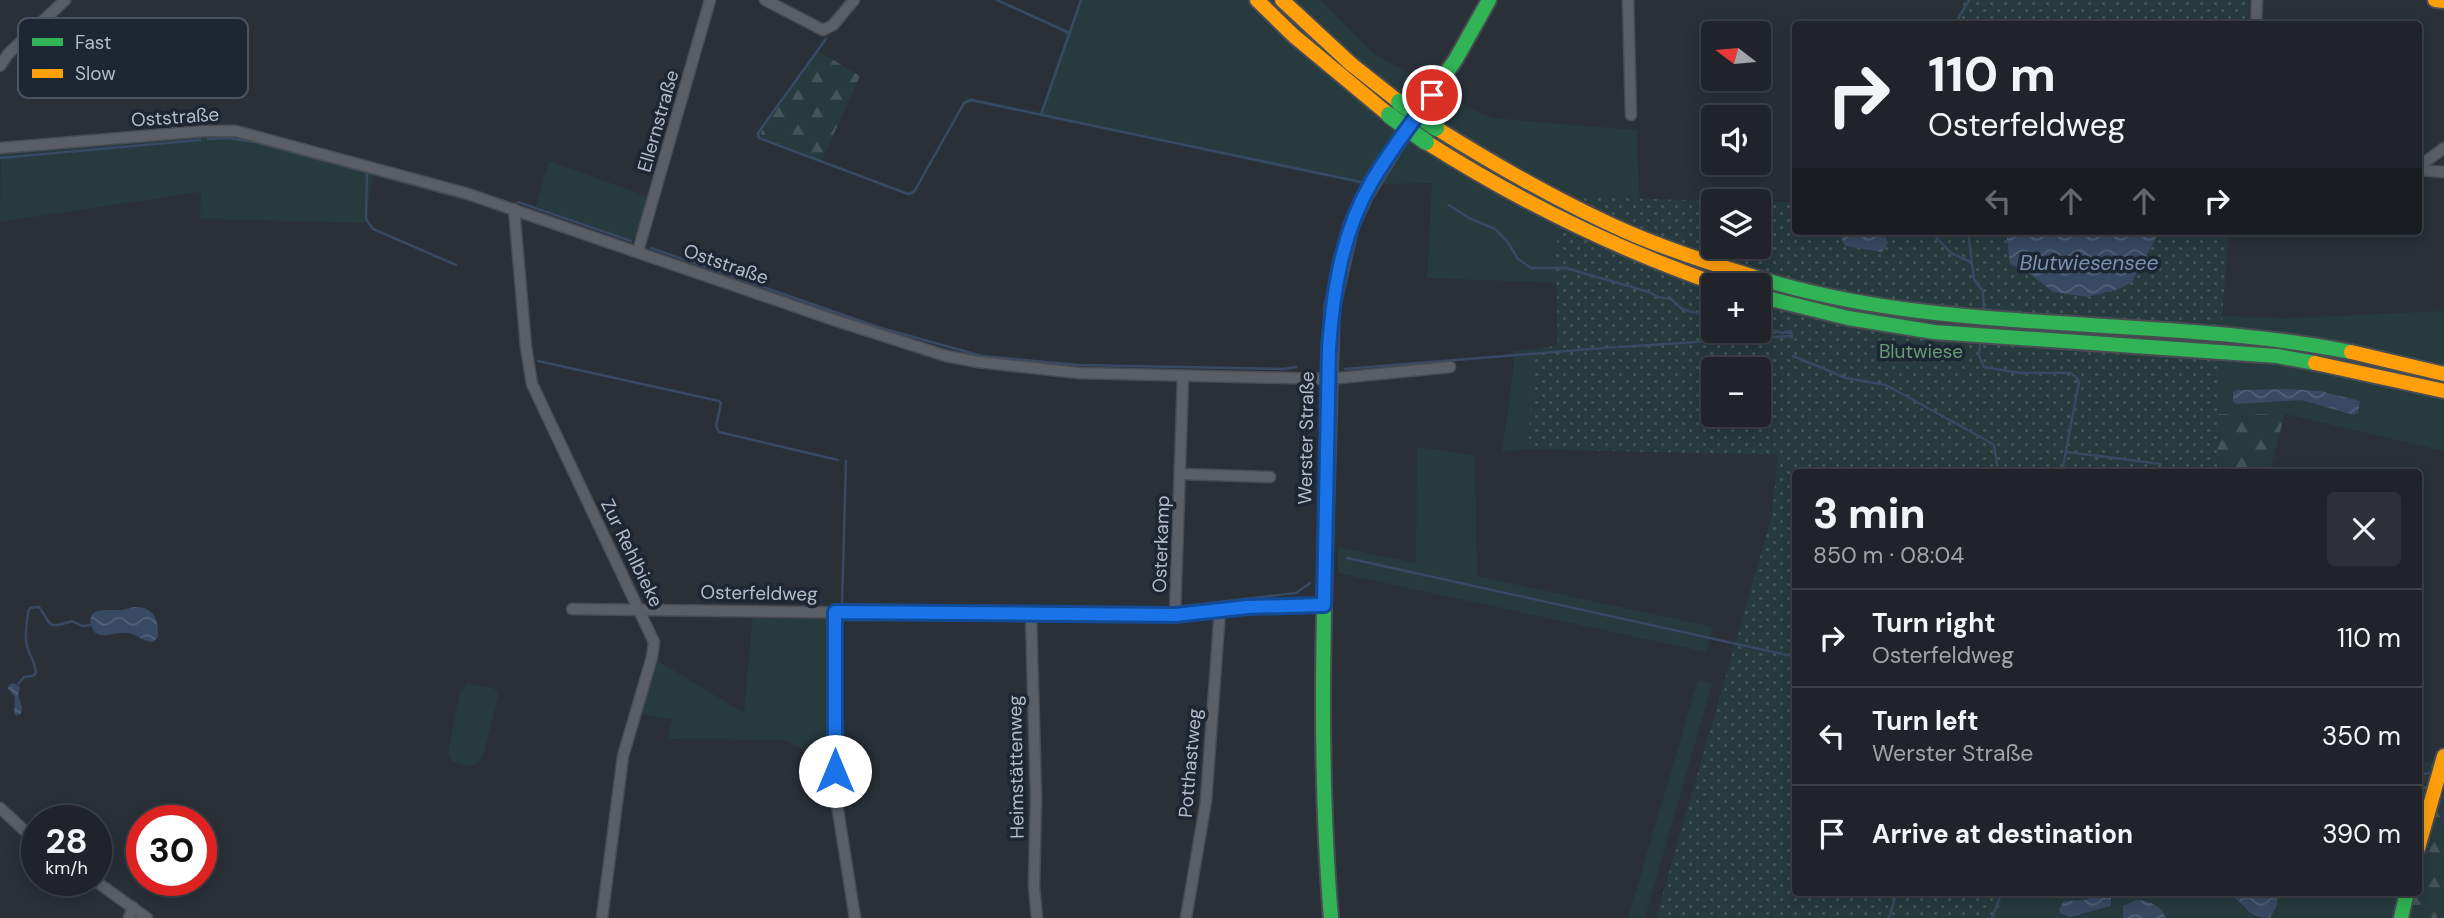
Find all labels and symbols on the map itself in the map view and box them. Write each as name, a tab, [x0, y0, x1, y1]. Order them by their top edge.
legend	[18, 18, 248, 98]
north arrow	[1701, 21, 1771, 91]
text: Fast	[75, 30, 111, 55]
text: Slow	[75, 61, 116, 86]
pin	[1402, 65, 1462, 125]
street label: Ellernstraße	[632, 67, 684, 175]
street label: Oststraße	[130, 101, 220, 133]
street label: Oststraße	[680, 238, 772, 290]
water label: Blutwiesensee	[2020, 249, 2158, 277]
park label: Blutwiese	[1879, 339, 1963, 364]
street label: Werster Straße	[1292, 371, 1320, 505]
street label: Zur Rehlbieke	[595, 495, 669, 611]
street label: Osterkamp	[1147, 495, 1175, 593]
street label: Osterfeldweg	[700, 579, 818, 607]
street label: Heimstättenweg	[1002, 695, 1030, 839]
street label: Potthastweg	[1173, 707, 1207, 819]
position arrow	[798, 734, 872, 808]
speed limit sign: 30	[126, 805, 217, 896]

